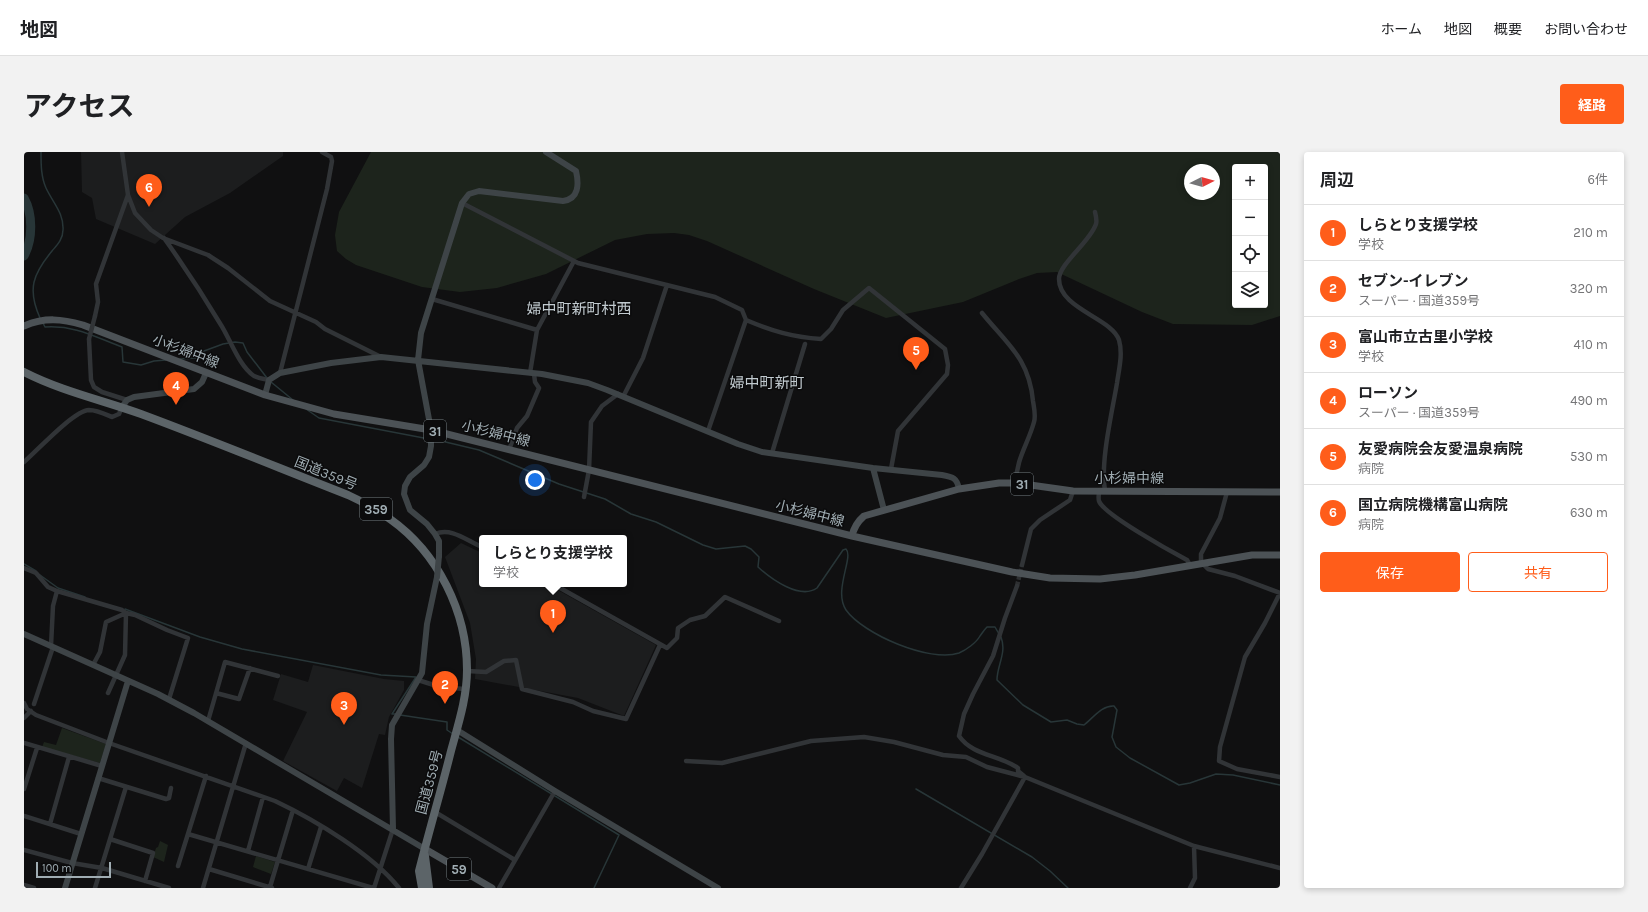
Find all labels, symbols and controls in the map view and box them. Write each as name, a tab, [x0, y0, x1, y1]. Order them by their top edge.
text: 地図	[20, 19, 58, 41]
text: ホーム	[1380, 21, 1422, 38]
text: 地図	[1444, 21, 1472, 38]
text: 概要	[1494, 21, 1522, 38]
text: お問い合わせ	[1544, 21, 1628, 38]
button: 経路	[1560, 84, 1624, 124]
text: アクセス	[24, 90, 135, 123]
north arrow	[1184, 164, 1220, 200]
map controls	[1232, 164, 1268, 308]
button: +	[1232, 164, 1268, 200]
text: 周辺	[1320, 170, 1354, 190]
text: 6件	[1588, 172, 1608, 187]
pin: 6	[136, 174, 162, 207]
button: −	[1232, 200, 1268, 236]
text: しらとり支援学校	[1358, 216, 1478, 234]
text: 1	[1331, 225, 1335, 240]
text: 210 m	[1573, 225, 1608, 240]
button: locate	[1232, 236, 1268, 272]
text: 学校	[1358, 237, 1384, 252]
button: layers	[1232, 272, 1268, 308]
text: セブン-イレブン	[1358, 272, 1469, 290]
text: 2	[1329, 281, 1337, 296]
text: 320 m	[1570, 281, 1608, 296]
text: スーパー · 国道359号	[1358, 293, 1480, 308]
district label: 婦中町新町村西	[526, 300, 632, 318]
text: 富山市立古里小学校	[1358, 328, 1493, 346]
street label: 小杉婦中線	[150, 331, 222, 372]
pin: 5	[903, 337, 929, 370]
text: 3	[1329, 337, 1337, 352]
text: 410 m	[1573, 337, 1608, 352]
text: 学校	[1358, 349, 1384, 364]
pin: 4	[163, 372, 189, 405]
district label: 婦中町新町	[729, 374, 805, 392]
text: ローソン	[1358, 384, 1418, 402]
text: 4	[1329, 393, 1337, 408]
text: 490 m	[1570, 393, 1608, 408]
text: スーパー · 国道359号	[1358, 405, 1480, 420]
street label: 小杉婦中線	[460, 417, 532, 450]
road number: 31	[424, 420, 446, 442]
text: 友愛病院会友愛温泉病院	[1358, 440, 1523, 458]
text: 5	[1329, 449, 1337, 464]
text: 530 m	[1570, 449, 1608, 464]
street label: 国道359号	[292, 453, 360, 494]
text: 病院	[1358, 461, 1384, 476]
your location	[525, 470, 545, 490]
street label: 小杉婦中線	[1094, 470, 1164, 487]
road number: 31	[1011, 473, 1033, 495]
text: 国立病院機構富山病院	[1358, 496, 1508, 514]
street label: 小杉婦中線	[774, 497, 846, 530]
road number: 359	[360, 498, 392, 520]
text: 6	[1329, 505, 1337, 520]
text: 630 m	[1570, 505, 1608, 520]
text: 病院	[1358, 517, 1384, 532]
popup	[479, 535, 627, 587]
text: しらとり支援学校	[493, 544, 613, 562]
button: 保存	[1320, 552, 1460, 592]
button: 共有	[1468, 552, 1608, 592]
text: 学校	[493, 565, 519, 580]
pin: 1	[540, 600, 566, 633]
pin: 2	[432, 671, 458, 704]
pin: 3	[331, 692, 357, 725]
street label: 国道359号	[413, 748, 446, 816]
road number: 59	[447, 858, 471, 880]
scale bar	[36, 860, 111, 879]
text: 100 m	[42, 862, 72, 875]

